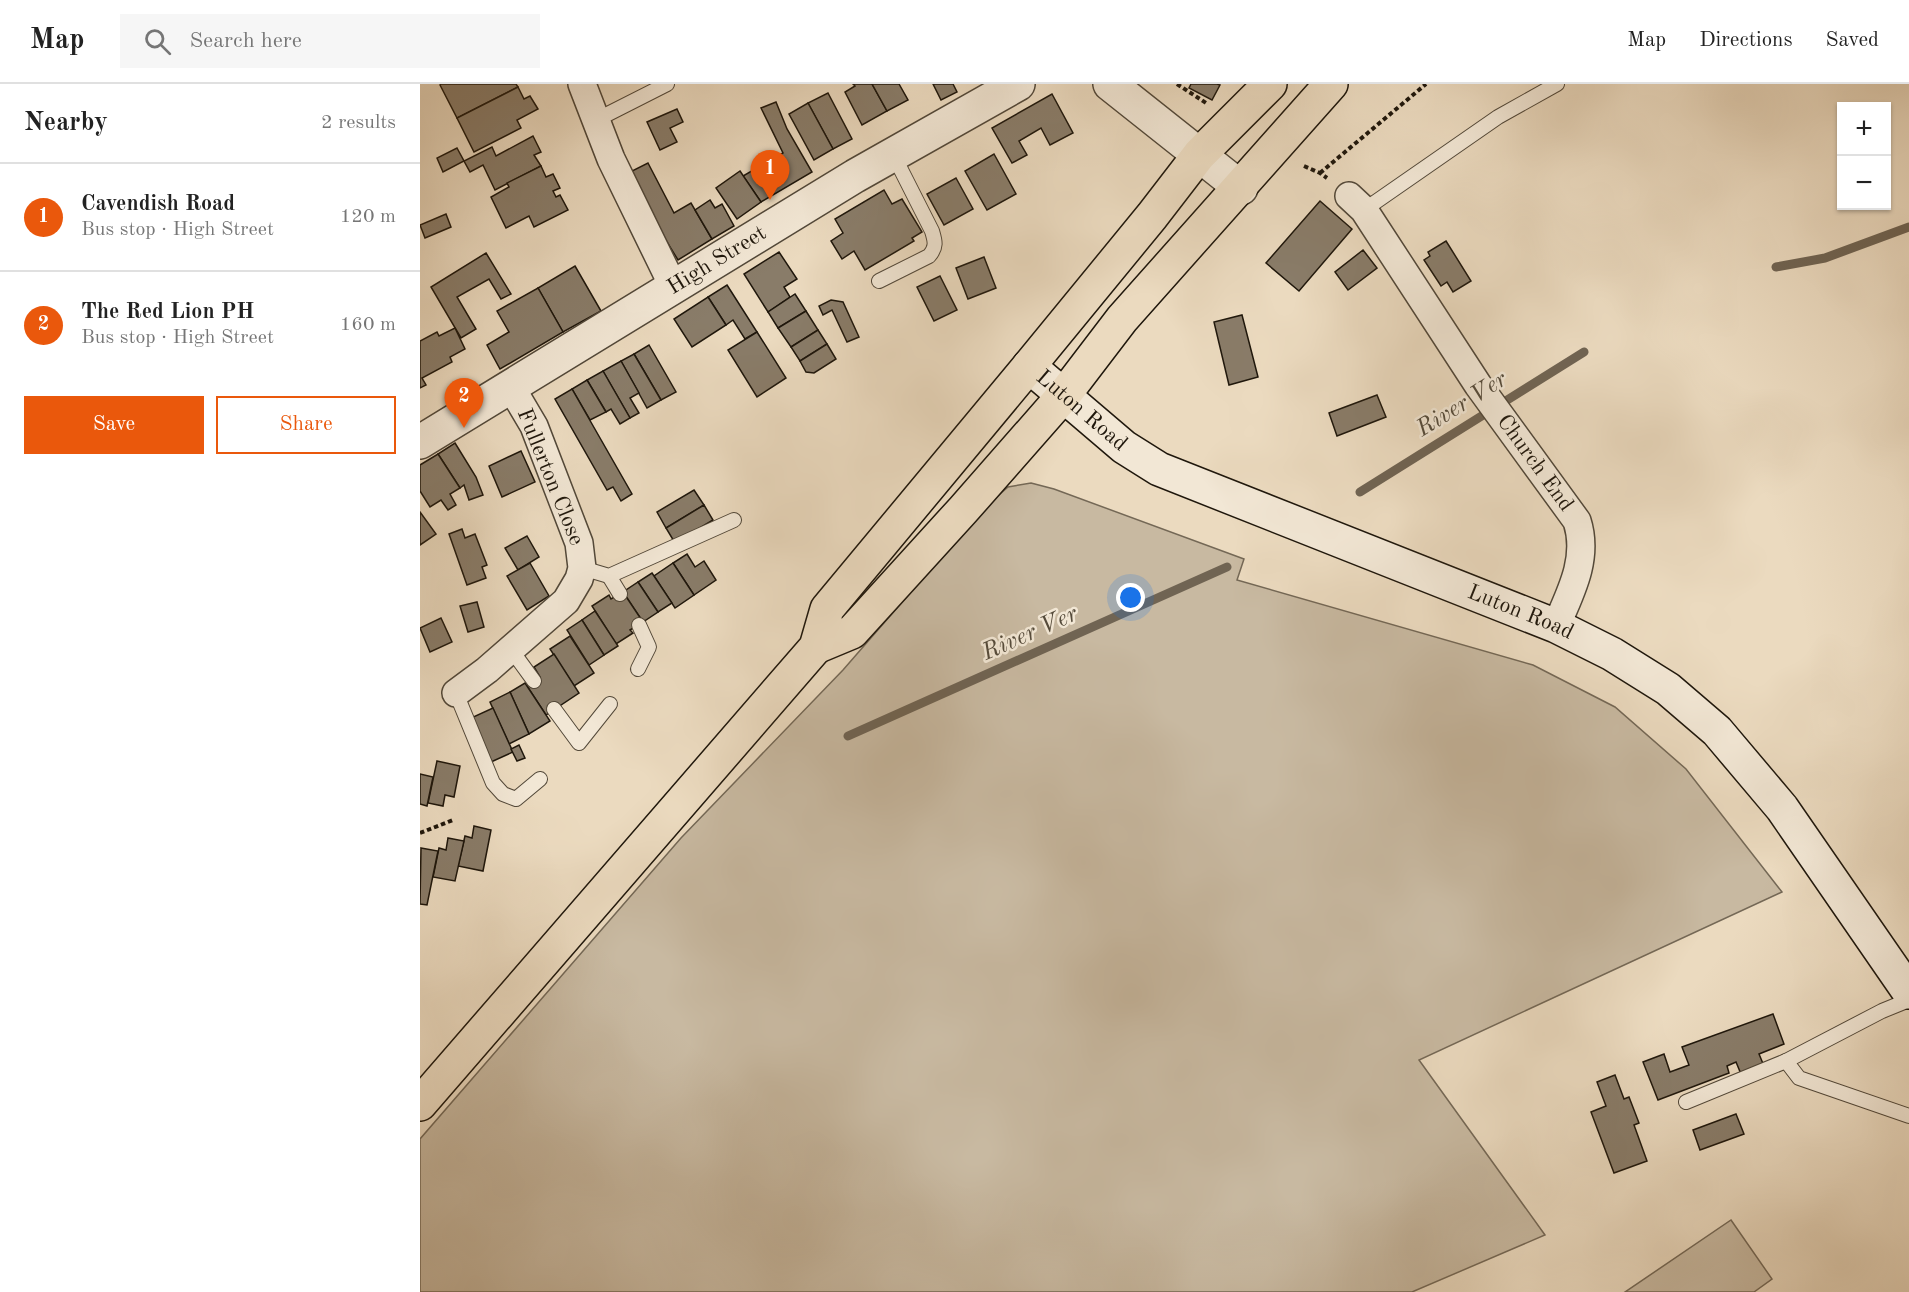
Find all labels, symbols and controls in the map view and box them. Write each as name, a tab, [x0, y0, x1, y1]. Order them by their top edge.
search box	[120, 14, 540, 68]
icon: search	[141, 25, 174, 58]
text: Map	[30, 27, 84, 55]
text: Search here	[189, 30, 302, 52]
text: Map	[1627, 30, 1666, 51]
text: Directions	[1699, 30, 1793, 51]
text: Saved	[1826, 30, 1879, 51]
map controls	[1837, 102, 1891, 210]
button: +	[1837, 102, 1891, 156]
text: Nearby	[24, 110, 108, 136]
text: 2 results	[321, 113, 396, 133]
pin: 1	[750, 150, 790, 200]
button: −	[1837, 156, 1891, 210]
text: Cavendish Road	[81, 193, 235, 215]
text: 1	[38, 207, 49, 227]
text: 120 m	[340, 207, 396, 227]
text: Bus stop · High Street	[81, 220, 274, 240]
street label: High Street	[664, 222, 770, 299]
text: The Red Lion PH	[81, 301, 254, 323]
text: 2	[38, 315, 49, 335]
text: 160 m	[340, 315, 396, 335]
text: Bus stop · High Street	[81, 328, 274, 348]
street label: Luton Road	[1032, 366, 1131, 456]
water label: River Ver	[1412, 368, 1512, 443]
pin: 2	[444, 378, 483, 428]
button: Save	[24, 396, 204, 454]
button: Share	[216, 396, 396, 454]
street label: Fullerton Close	[513, 405, 587, 549]
street label: Church End	[1492, 411, 1577, 516]
street label: Luton Road	[1464, 581, 1577, 644]
your location	[1116, 583, 1145, 612]
water label: River Ver	[978, 602, 1082, 666]

